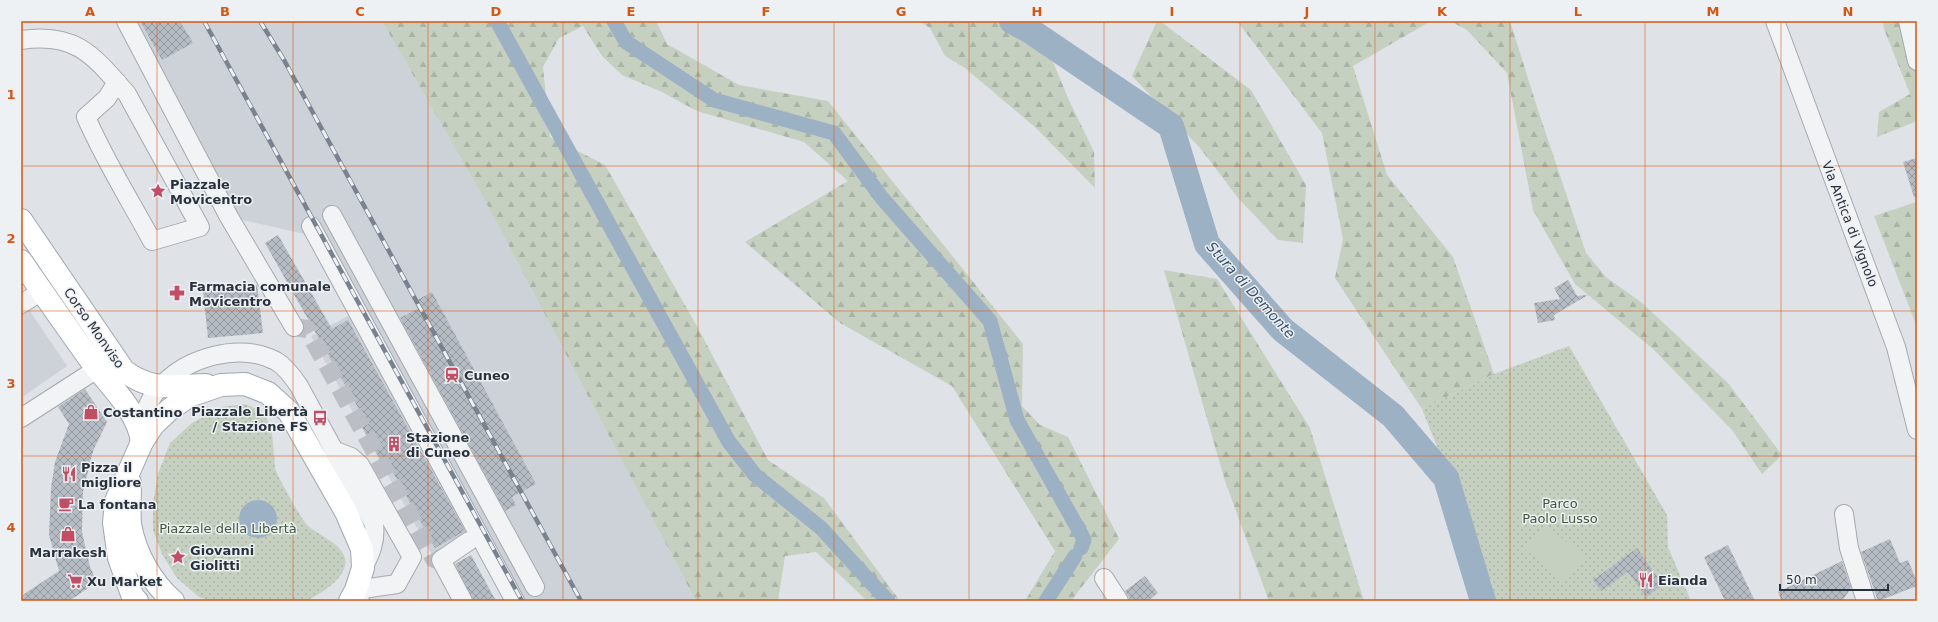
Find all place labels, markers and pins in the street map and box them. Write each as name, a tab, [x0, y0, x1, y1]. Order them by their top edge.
place label: Piazzale Movicentro	[170, 177, 252, 207]
place icon: Piazzale Movicentro	[149, 182, 167, 200]
place label: Farmacia comunale Movicentro	[189, 279, 331, 309]
pharmacy icon: Farmacia comunale Movicentro	[168, 284, 186, 302]
station icon: Cuneo	[443, 366, 461, 384]
place label: Cuneo	[464, 368, 510, 383]
shop icon: Costantino	[82, 403, 100, 421]
place label: Piazzale Libertà / Stazione FS	[191, 404, 308, 434]
place label: Costantino	[103, 405, 182, 420]
bus stop icon: Piazzale Libertà / Stazione FS	[311, 409, 329, 427]
place label: Stazione di Cuneo	[406, 430, 470, 460]
building icon: Stazione di Cuneo	[385, 435, 403, 453]
place label: Pizza il migliore	[81, 460, 142, 490]
restaurant icon: Pizza il migliore	[60, 465, 78, 483]
cafe icon: La fontana	[57, 495, 75, 513]
place label: La fontana	[78, 497, 156, 512]
shop icon: Marrakesh	[59, 525, 77, 543]
place label: Giovanni Giolitti	[190, 543, 254, 573]
place label: Marrakesh	[29, 545, 107, 560]
place icon: Giovanni Giolitti	[169, 548, 187, 566]
restaurant icon: Eianda	[1637, 571, 1655, 589]
supermarket icon: Xu Market	[66, 572, 84, 590]
place label: Eianda	[1658, 573, 1707, 588]
place label: Xu Market	[87, 574, 162, 589]

